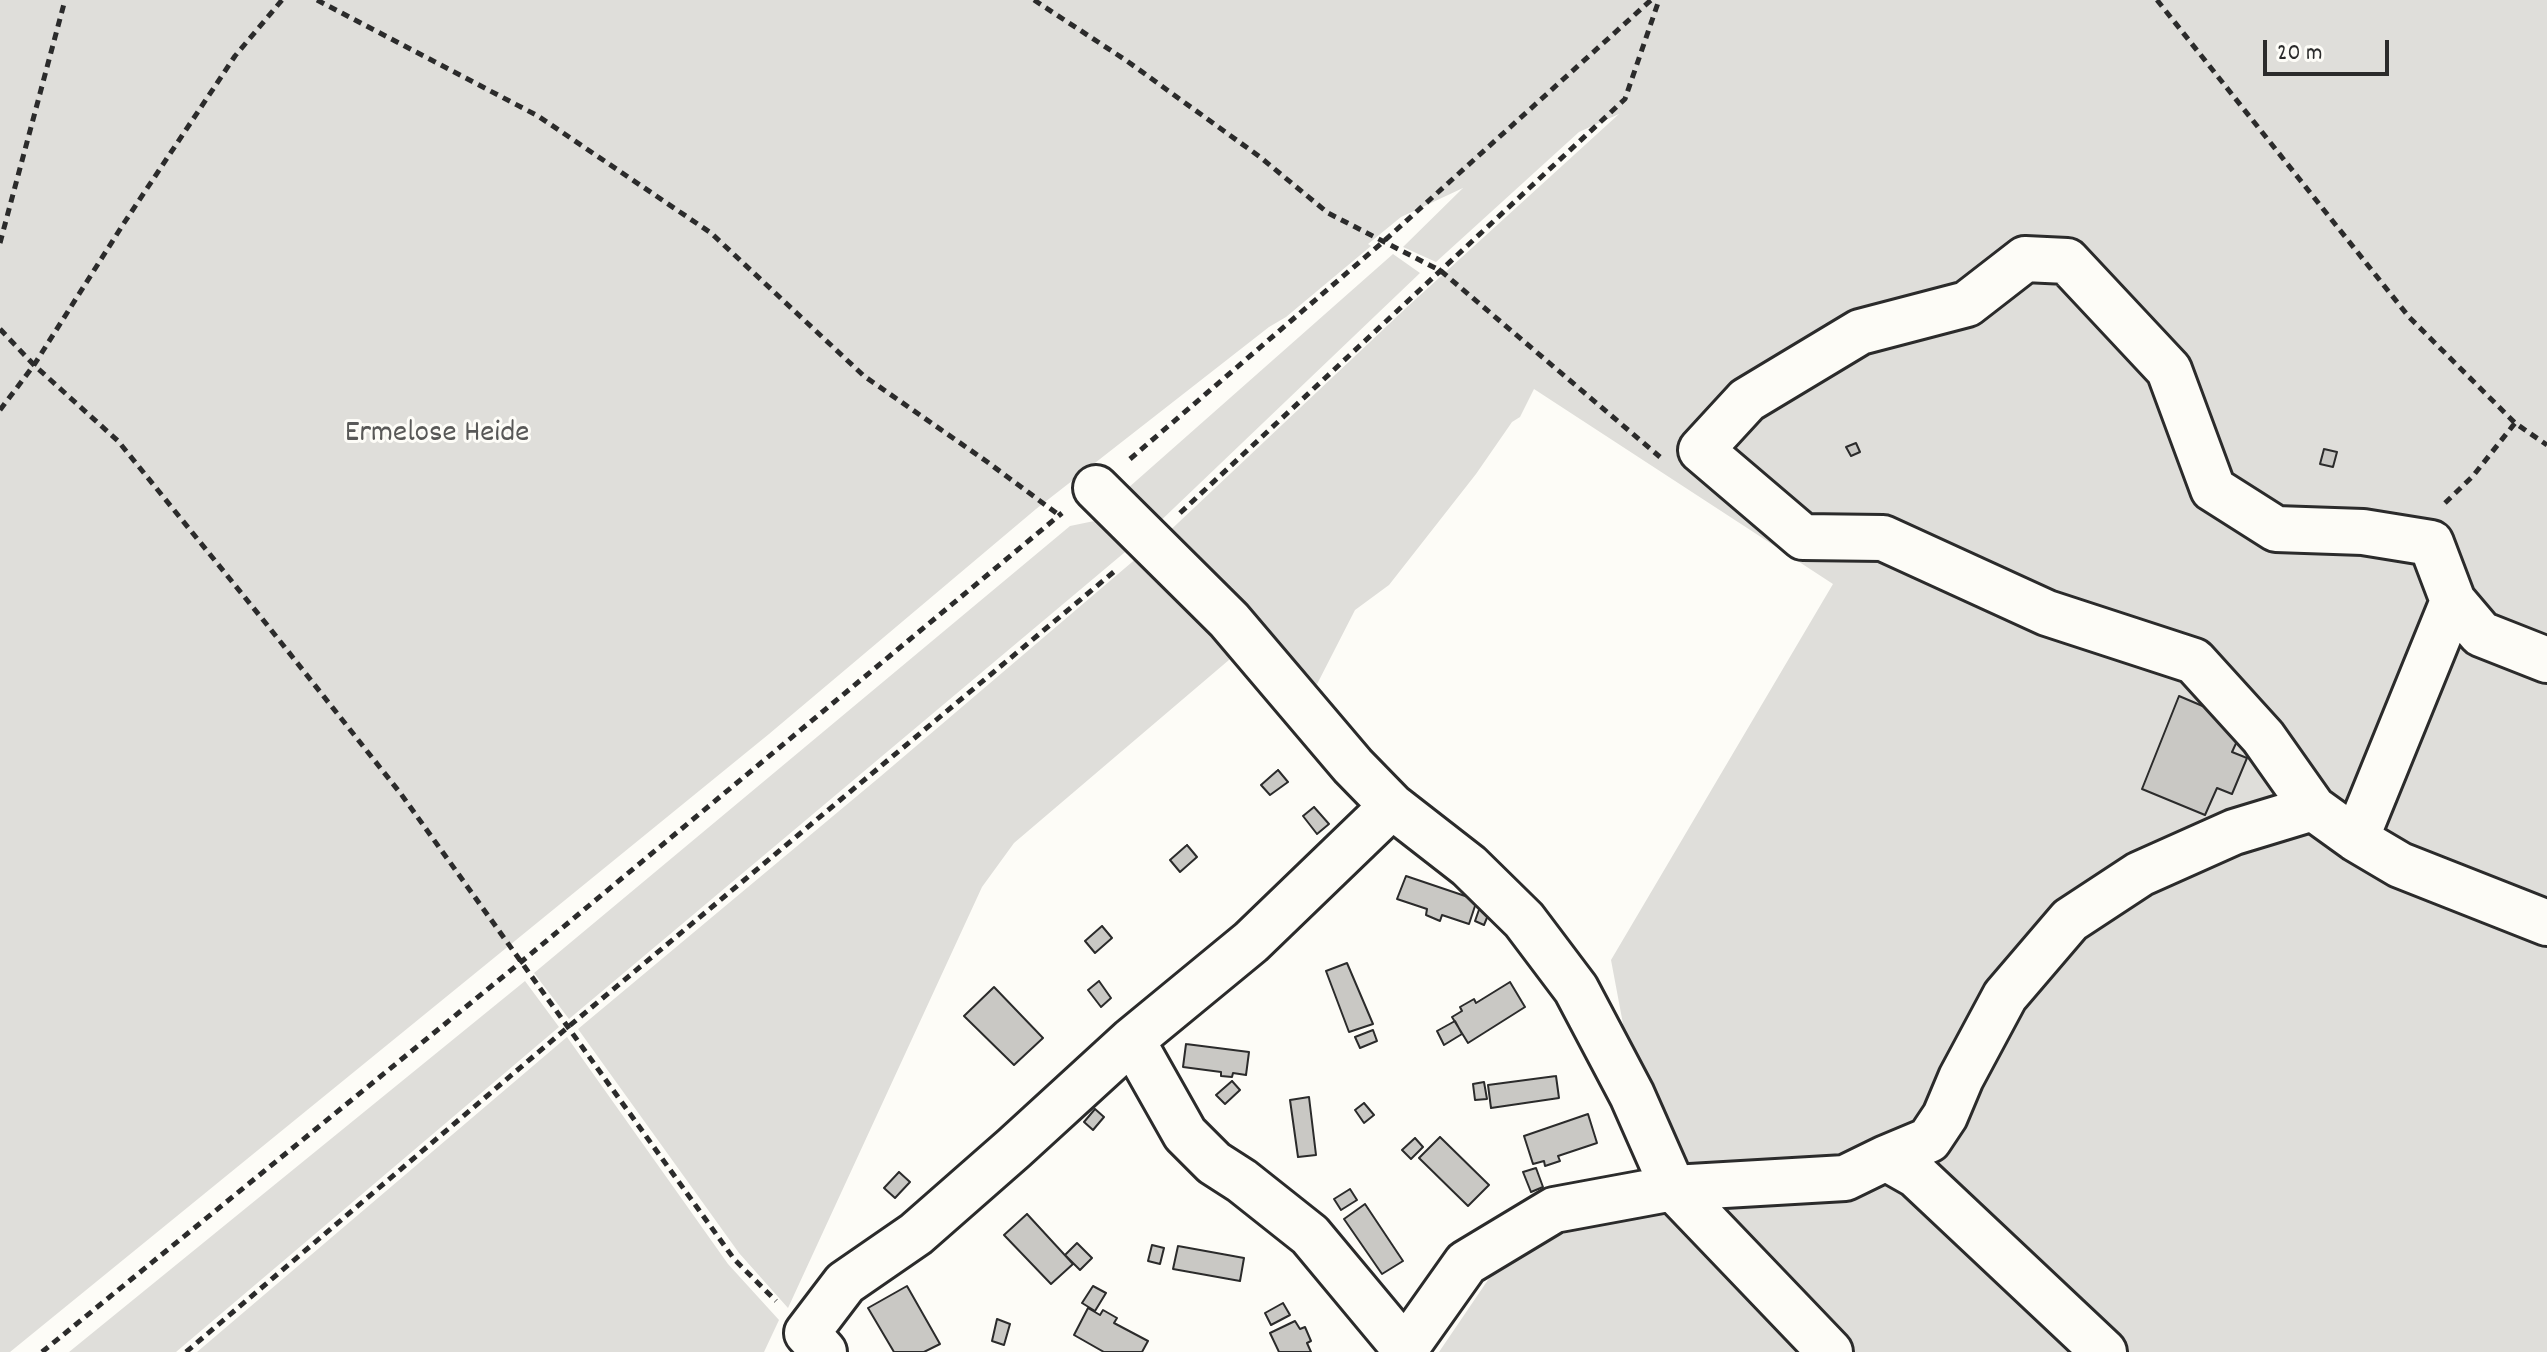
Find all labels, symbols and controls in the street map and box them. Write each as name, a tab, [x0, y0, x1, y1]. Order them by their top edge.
scale bar	[2267, 24, 2393, 74]
text: 20 m	[2277, 37, 2323, 71]
park label: Ermelose Heide	[345, 417, 529, 455]

